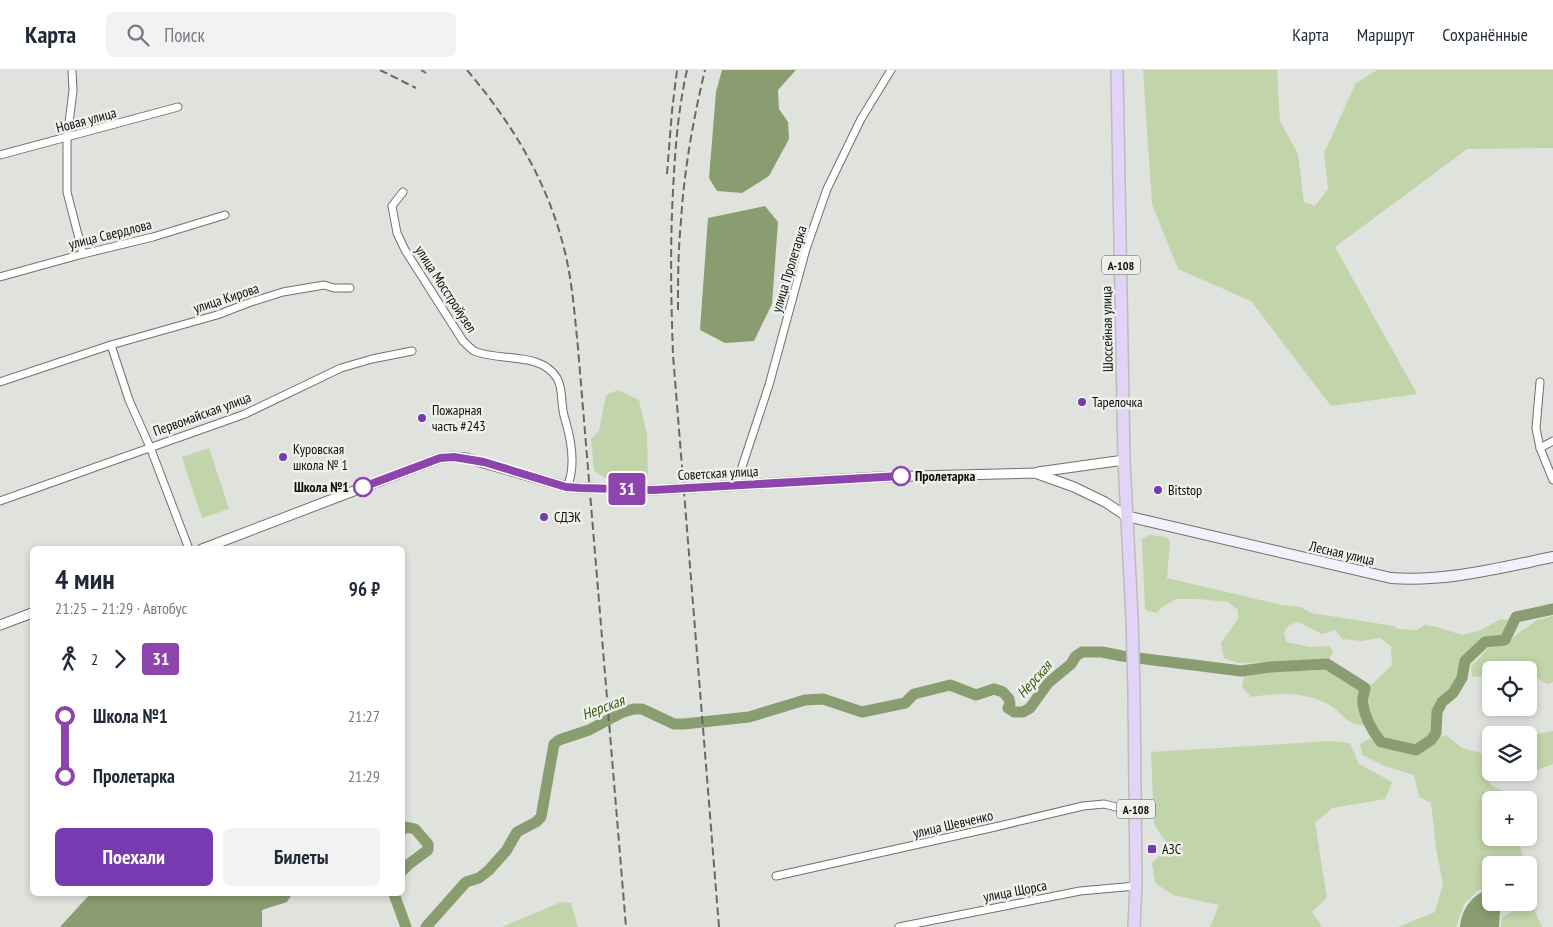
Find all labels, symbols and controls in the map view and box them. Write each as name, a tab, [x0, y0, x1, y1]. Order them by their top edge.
search box	[106, 12, 456, 57]
text: Карта	[25, 19, 76, 50]
icon: search	[124, 21, 152, 49]
text: Поиск	[164, 23, 205, 47]
text: Карта	[1292, 23, 1329, 46]
text: Маршрут	[1357, 23, 1414, 46]
text: Сохранённые	[1442, 23, 1528, 46]
street label: Новая улица	[54, 103, 118, 137]
street label: улица Свердлова	[67, 215, 153, 253]
street label: улица Пролетарка	[767, 223, 811, 315]
street label: улица Мосстройузел	[411, 242, 481, 336]
road number: А-108	[1102, 256, 1140, 274]
street label: улица Кирова	[191, 279, 261, 317]
street label: Шоссейная улица	[1097, 286, 1117, 372]
street label: Первомайская улица	[151, 388, 253, 440]
place label: Тарелочка	[1092, 393, 1143, 411]
marker: Тарелочка	[1076, 396, 1088, 408]
place label: Пожарная часть #243	[432, 401, 486, 435]
marker: Пожарная часть #243	[416, 412, 428, 424]
place label: Куровская школа № 1	[293, 440, 348, 474]
marker: Куровская школа № 1	[277, 451, 289, 463]
street label: Советская улица	[677, 462, 759, 484]
marker: Пролетарка	[891, 466, 911, 486]
place label: Пролетарка	[915, 467, 975, 485]
line badge: 31	[604, 473, 650, 505]
marker: Школа №1	[353, 477, 373, 497]
text: 31	[618, 477, 636, 500]
place label: Школа №1	[294, 478, 349, 496]
place label: Bitstop	[1168, 481, 1202, 499]
marker: Bitstop	[1152, 484, 1164, 496]
place label: СДЭК	[554, 508, 581, 526]
marker: СДЭК	[538, 511, 550, 523]
street label: Лесная улица	[1307, 537, 1376, 569]
text: 4 мин	[55, 560, 115, 597]
text: 96 ₽	[349, 577, 380, 601]
text: 21:25 – 21:29 · Автобус	[55, 598, 187, 618]
icon: walk	[55, 645, 83, 673]
icon: forward	[106, 645, 134, 673]
text: 31	[152, 647, 169, 670]
text: 2	[91, 649, 98, 669]
water label: Нерская	[1012, 656, 1056, 702]
map controls	[1482, 661, 1537, 911]
button: locate	[1482, 661, 1537, 716]
water label: Нерская	[579, 690, 628, 724]
text: Школа №1	[93, 704, 168, 728]
text: 21:27	[348, 706, 380, 726]
button: layers	[1482, 726, 1537, 781]
text: Пролетарка	[93, 764, 175, 788]
text: 21:29	[348, 766, 380, 786]
button: +	[1482, 791, 1537, 846]
road number: А-108	[1117, 800, 1155, 819]
street label: улица Шевченко	[911, 806, 995, 842]
button: Поехали	[55, 828, 213, 886]
button: Билеты	[223, 828, 380, 886]
place label: АЗС	[1162, 840, 1182, 858]
marker: АЗС	[1146, 843, 1158, 855]
button: −	[1482, 856, 1537, 911]
street label: улица Щорса	[982, 876, 1048, 906]

